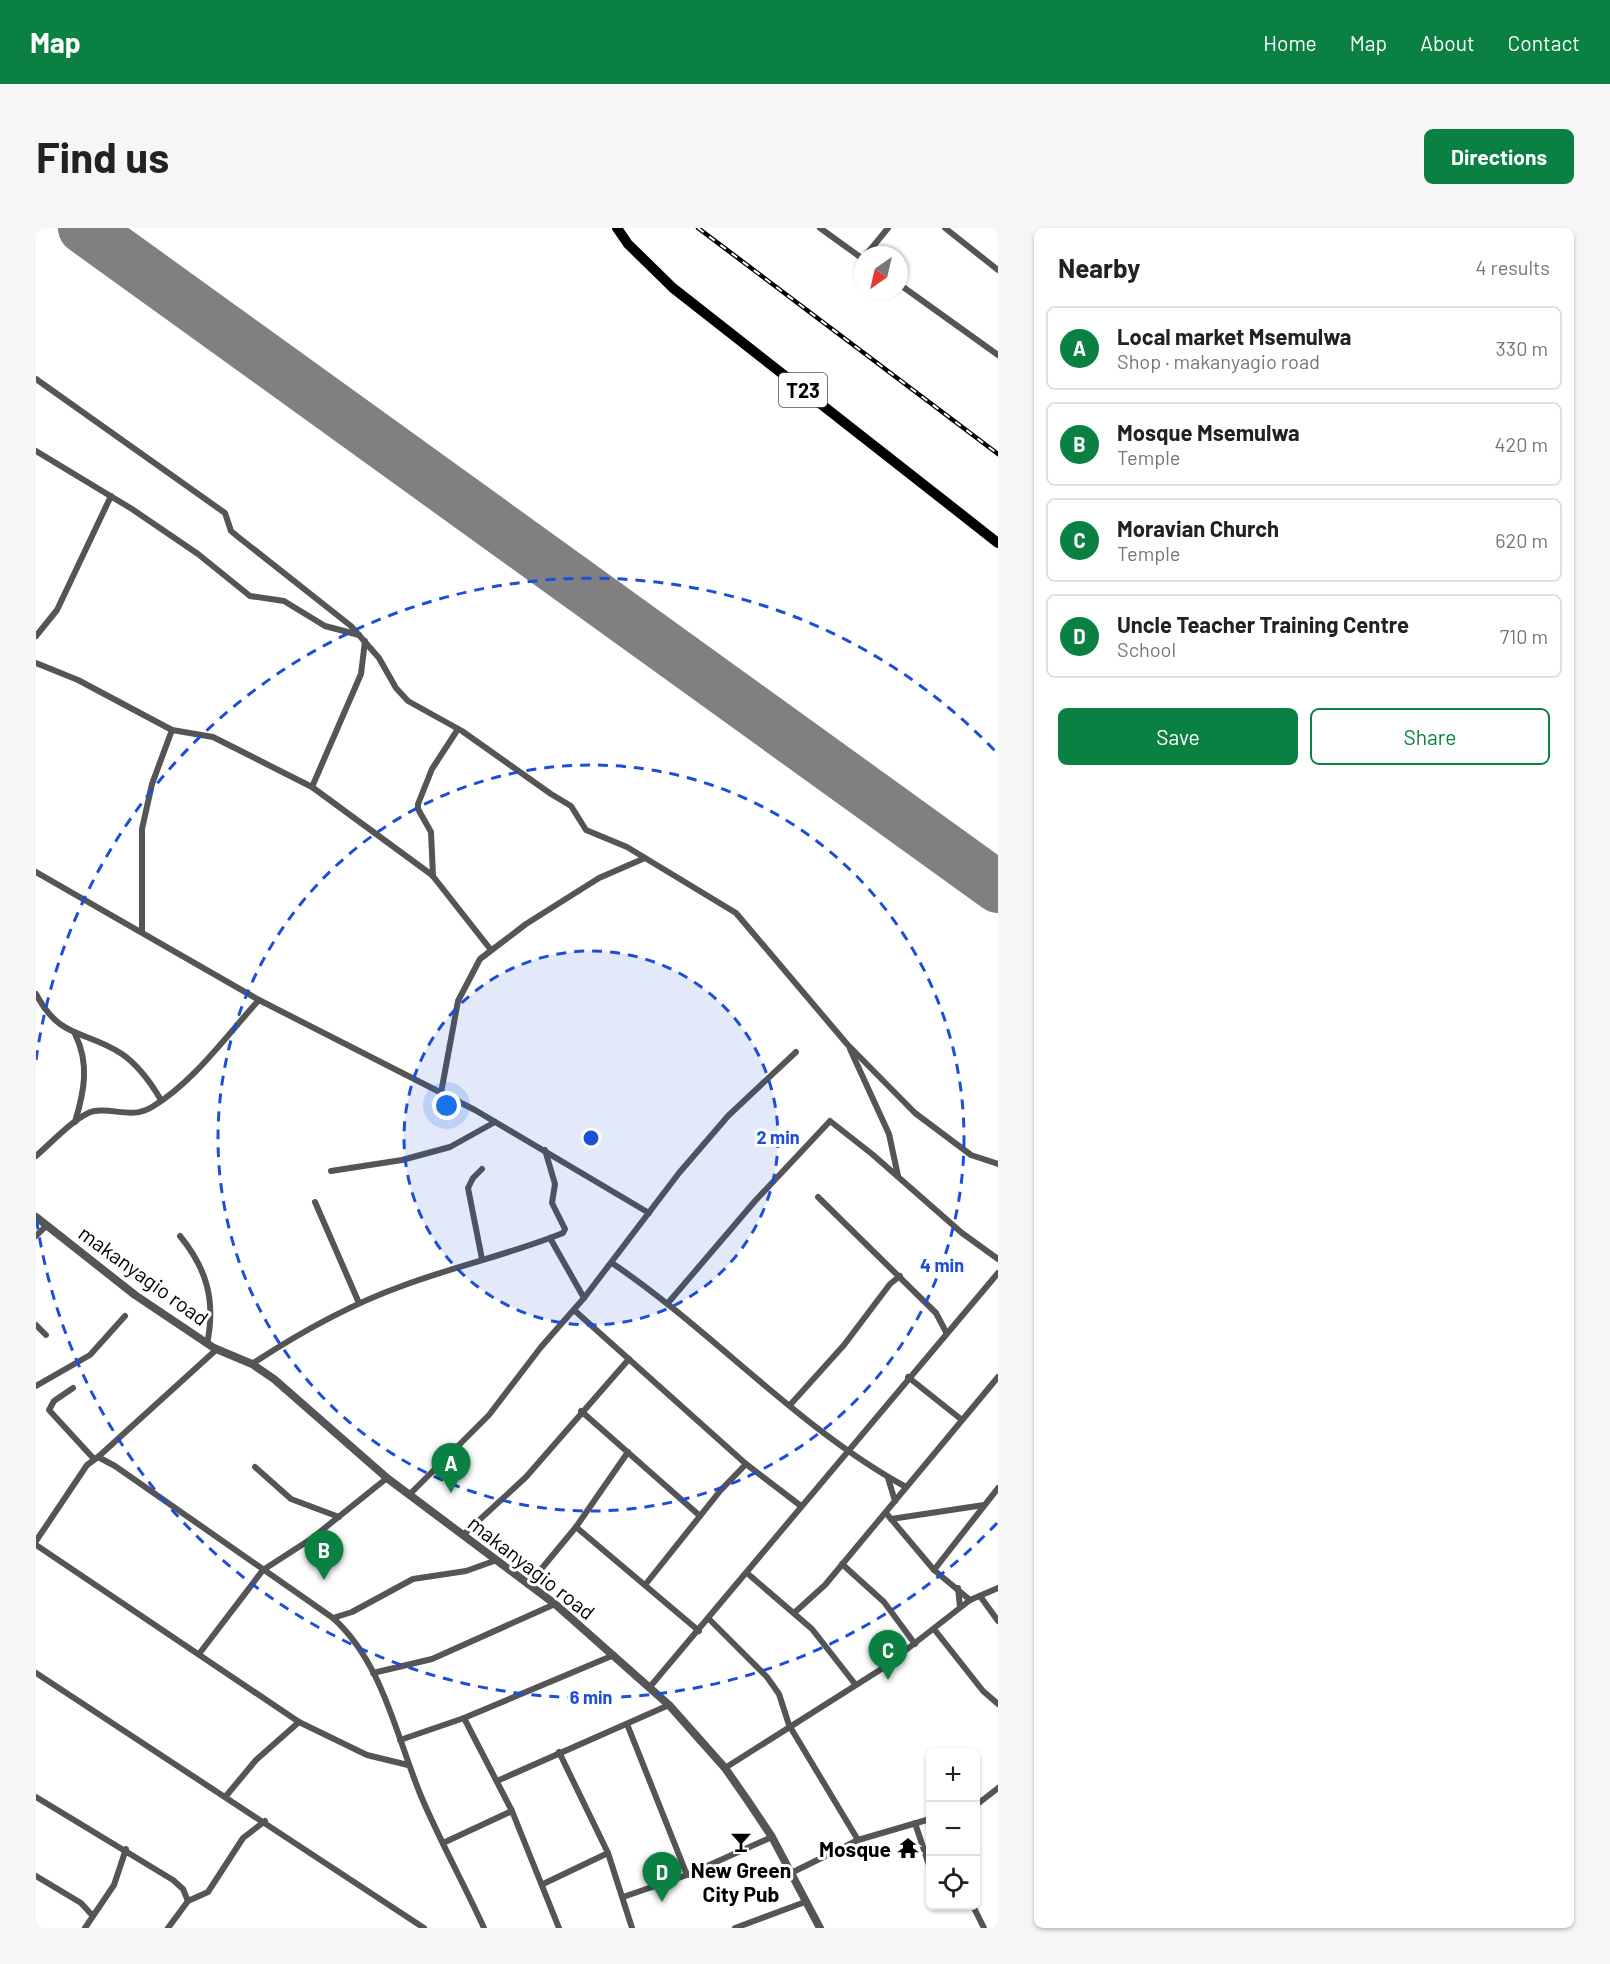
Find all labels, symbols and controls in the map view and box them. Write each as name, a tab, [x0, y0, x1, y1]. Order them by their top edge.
text: Map	[30, 25, 81, 59]
text: Home	[1263, 30, 1317, 55]
text: Map	[1350, 30, 1387, 55]
text: About	[1420, 30, 1475, 55]
text: Contact	[1508, 30, 1580, 55]
button: Directions	[1424, 129, 1574, 184]
text: Find us	[36, 131, 169, 181]
north arrow	[854, 246, 908, 300]
text: Nearby	[1058, 252, 1140, 283]
text: 4 results	[1475, 255, 1550, 279]
text: Local market Msemulwa	[1117, 323, 1351, 349]
text: A	[1073, 336, 1086, 360]
text: 330 m	[1496, 336, 1548, 360]
text: Shop · makanyagio road	[1117, 349, 1320, 373]
road number: T23	[779, 373, 827, 407]
text: Mosque Msemulwa	[1117, 419, 1300, 445]
text: B	[1073, 432, 1086, 456]
text: 420 m	[1494, 432, 1548, 456]
text: Temple	[1117, 445, 1180, 469]
text: Moravian Church	[1117, 515, 1279, 541]
text: C	[1073, 528, 1086, 552]
text: 620 m	[1495, 528, 1548, 552]
text: Temple	[1117, 541, 1180, 565]
text: Uncle Teacher Training Centre	[1117, 611, 1409, 637]
text: D	[1073, 624, 1086, 648]
text: 710 m	[1500, 624, 1548, 648]
text: School	[1117, 637, 1176, 661]
button: Save	[1058, 708, 1298, 765]
button: Share	[1310, 708, 1550, 765]
your location	[432, 1091, 461, 1120]
text: 2 min	[756, 1126, 800, 1148]
centre of rings	[581, 1128, 601, 1148]
street label: makanyagio road	[74, 1220, 214, 1330]
text: 4 min	[920, 1254, 964, 1276]
pin: A	[432, 1444, 470, 1493]
street label: makanyagio road	[464, 1510, 600, 1624]
pin: B	[304, 1530, 344, 1580]
pin: C	[868, 1630, 908, 1680]
text: 6 min	[570, 1686, 612, 1708]
map controls	[926, 1748, 980, 1910]
button: +	[926, 1748, 980, 1802]
button: −	[926, 1802, 980, 1856]
bar icon: New Green City Pub	[729, 1830, 753, 1854]
place label: Mosque	[819, 1836, 891, 1861]
temple icon: Mosque	[896, 1836, 920, 1860]
pin: D	[642, 1852, 682, 1902]
button: locate	[926, 1856, 980, 1910]
place label: New Green City Pub	[691, 1857, 791, 1906]

